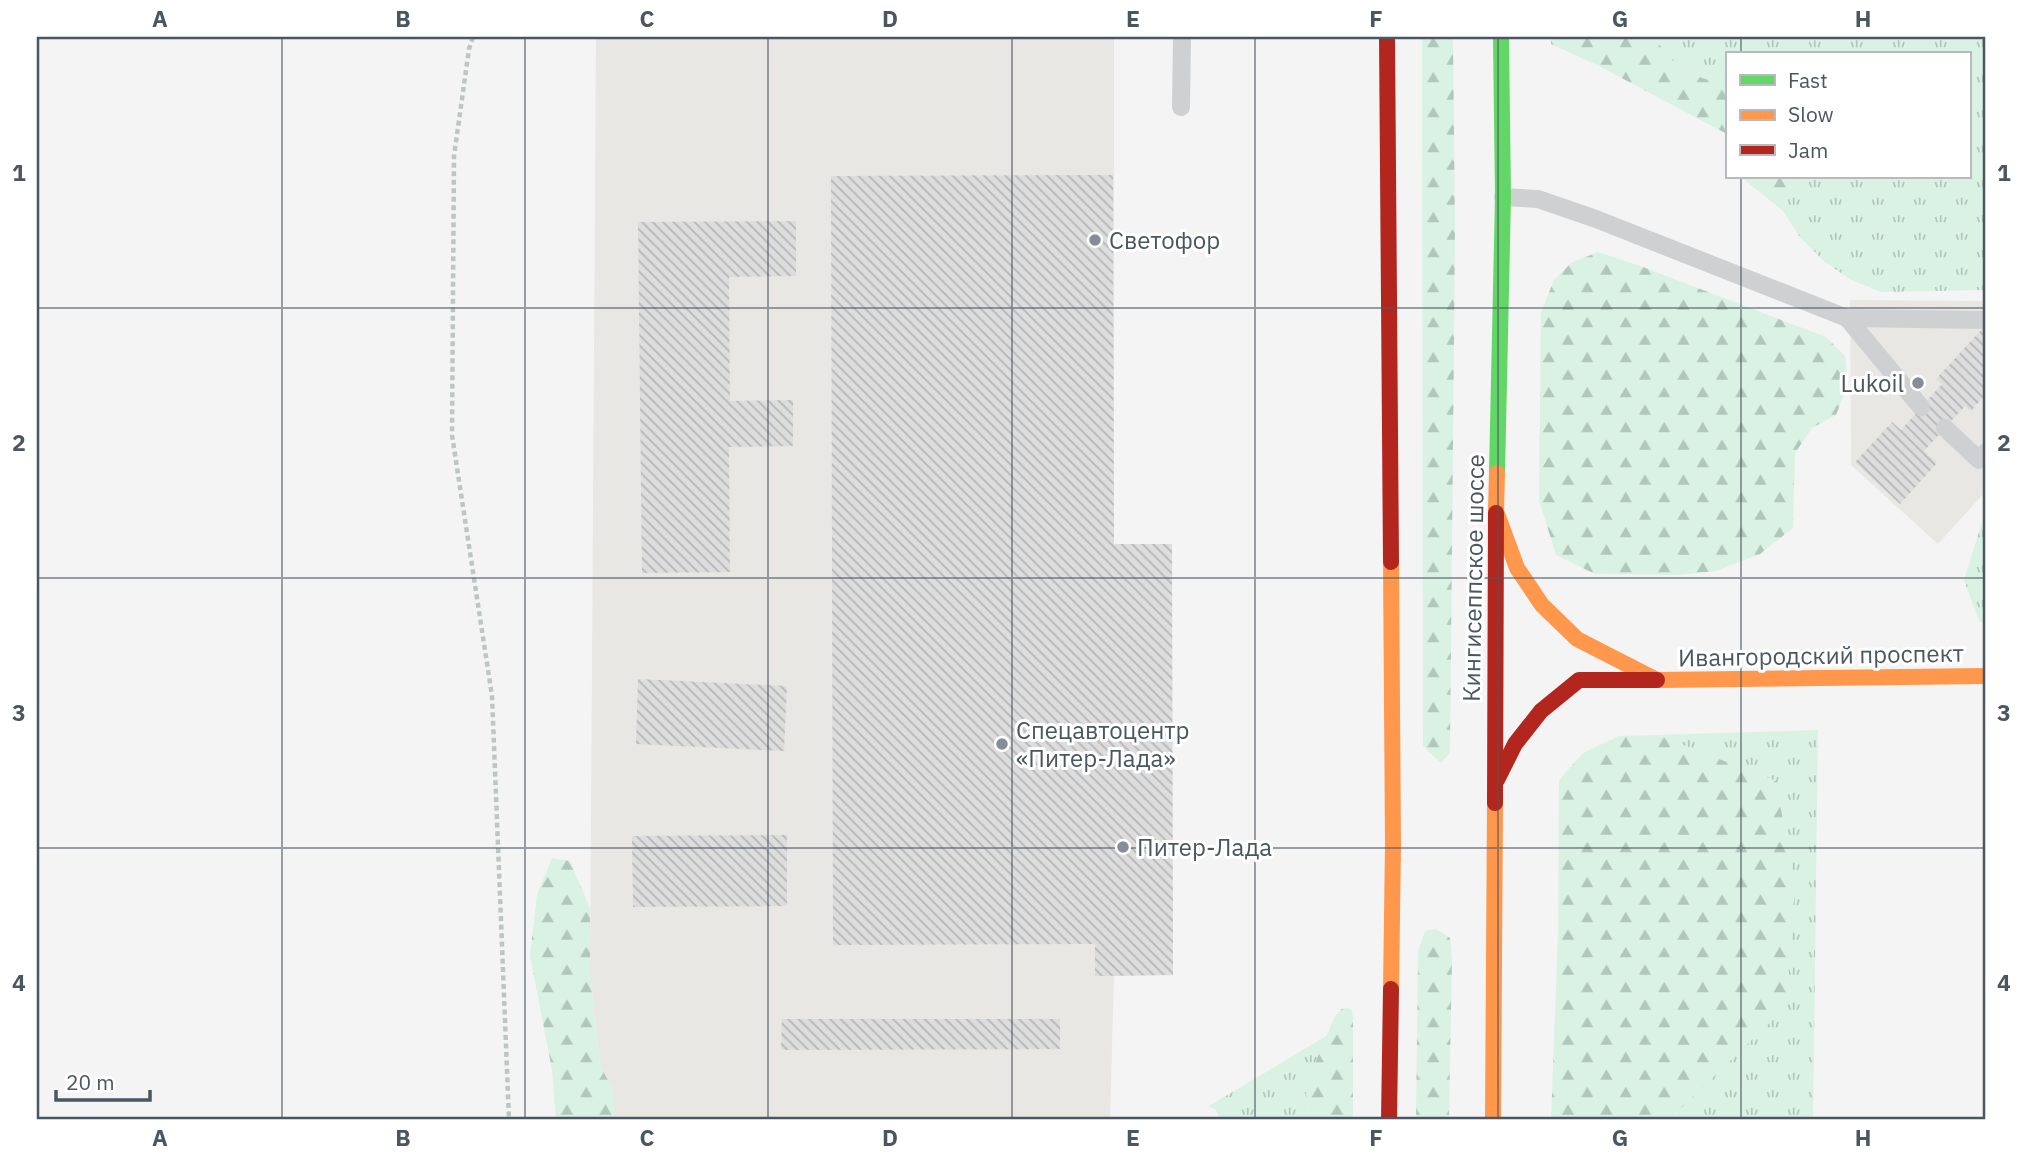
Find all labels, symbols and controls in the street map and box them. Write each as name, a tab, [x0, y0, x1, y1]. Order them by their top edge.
text: A	[152, 3, 168, 33]
text: B	[395, 3, 411, 33]
text: C	[640, 3, 655, 33]
text: D	[882, 3, 898, 33]
text: E	[1126, 3, 1140, 33]
text: F	[1369, 3, 1383, 33]
text: G	[1612, 3, 1628, 33]
text: H	[1855, 3, 1871, 33]
legend	[1726, 52, 1970, 178]
text: Fast	[1788, 66, 1828, 94]
text: Slow	[1788, 100, 1834, 128]
text: Jam	[1788, 136, 1828, 164]
text: 1	[12, 157, 26, 187]
text: 1	[1997, 157, 2011, 187]
place label: Светофор	[1109, 224, 1220, 256]
marker: Светофор	[1087, 232, 1103, 248]
place label: Lukoil	[1840, 367, 1904, 399]
marker: Lukoil	[1910, 375, 1926, 391]
text: 2	[12, 427, 26, 457]
text: 2	[1997, 427, 2011, 457]
street label: Кингисеппское шоссе	[1455, 454, 1491, 702]
street label: Ивангородский проспект	[1678, 637, 1964, 673]
text: 3	[12, 697, 26, 727]
text: 3	[1997, 697, 2011, 727]
place label: Спецавтоцентр «Питер-Лада»	[1016, 714, 1190, 774]
marker: Спецавтоцентр «Питер-Лада»	[994, 736, 1010, 752]
place label: Питер-Лада	[1137, 831, 1272, 863]
marker: Питер-Лада	[1115, 839, 1131, 855]
text: 4	[12, 967, 26, 997]
text: 4	[1997, 967, 2011, 997]
scale bar	[56, 1059, 150, 1103]
text: 20 m	[66, 1068, 115, 1096]
text: A	[152, 1122, 168, 1152]
text: B	[395, 1122, 411, 1152]
text: C	[640, 1122, 655, 1152]
text: D	[882, 1122, 898, 1152]
text: E	[1126, 1122, 1140, 1152]
text: F	[1369, 1122, 1383, 1152]
text: G	[1612, 1122, 1628, 1152]
text: H	[1855, 1122, 1871, 1152]

